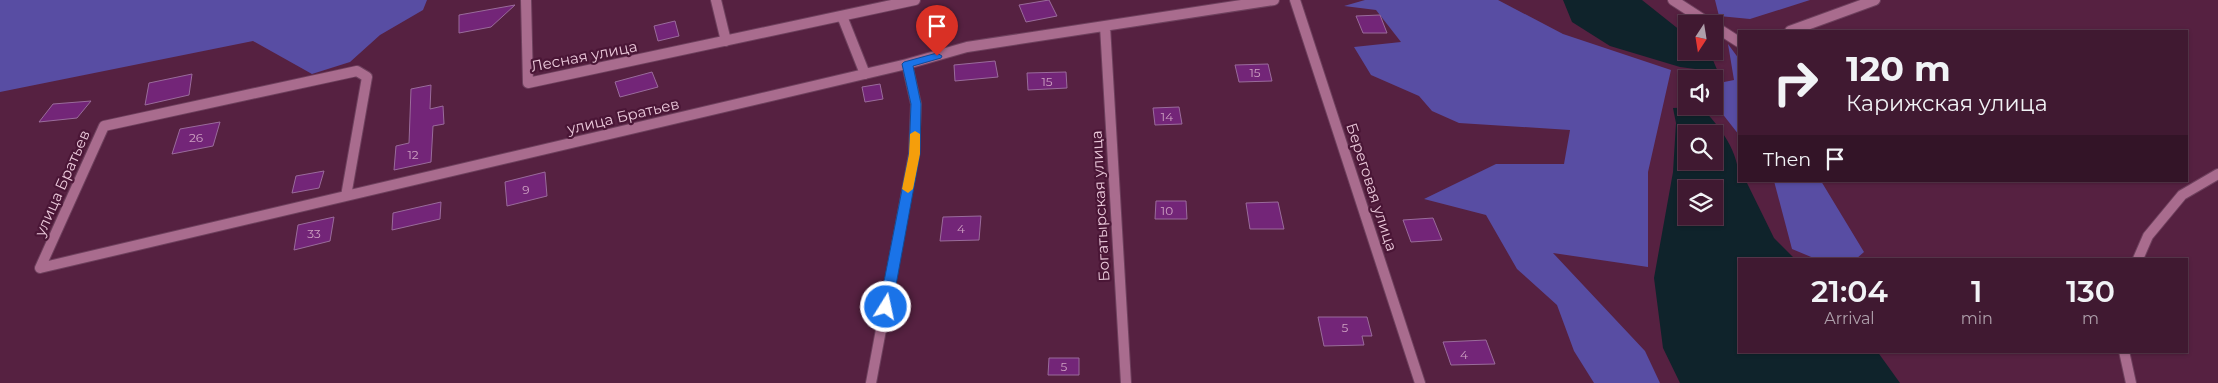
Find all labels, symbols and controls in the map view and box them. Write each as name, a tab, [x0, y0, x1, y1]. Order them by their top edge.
pin	[916, 5, 958, 56]
icon: arrive	[923, 12, 951, 40]
north arrow	[1678, 15, 1722, 60]
map controls	[1678, 15, 1723, 225]
street label: Лесная улица	[529, 36, 639, 76]
text: 120 m	[1846, 47, 1951, 90]
icon: right	[1763, 50, 1828, 115]
house number: 15	[1249, 65, 1261, 80]
button: sound	[1678, 70, 1723, 115]
house number: 15	[1041, 74, 1053, 89]
text: Карижская улица	[1846, 90, 2048, 117]
street label: улица Братьев	[564, 94, 681, 138]
house number: 14	[1161, 109, 1173, 124]
street label: Береговая улица	[1342, 120, 1402, 254]
button: search	[1678, 125, 1723, 170]
street label: улица Братьев	[30, 127, 94, 240]
house number: 26	[189, 130, 203, 145]
street label: Богатырская улица	[1087, 130, 1113, 282]
icon: arrive	[1821, 145, 1849, 173]
house number: 12	[407, 147, 419, 162]
text: Then	[1763, 148, 1811, 171]
button: layers	[1678, 180, 1723, 225]
house number: 9	[522, 182, 530, 197]
house number: 10	[1161, 203, 1173, 218]
house number: 4	[957, 221, 965, 236]
house number: 33	[307, 226, 321, 241]
text: 21:04	[1811, 273, 1888, 310]
text: 1	[1971, 273, 1983, 310]
text: 130	[2066, 273, 2115, 310]
position arrow	[859, 280, 911, 332]
text: Arrival	[1824, 309, 1875, 328]
text: min	[1961, 309, 1993, 328]
text: m	[2082, 309, 2099, 328]
house number: 5	[1342, 320, 1349, 335]
house number: 4	[1460, 347, 1468, 362]
house number: 5	[1061, 359, 1068, 374]

